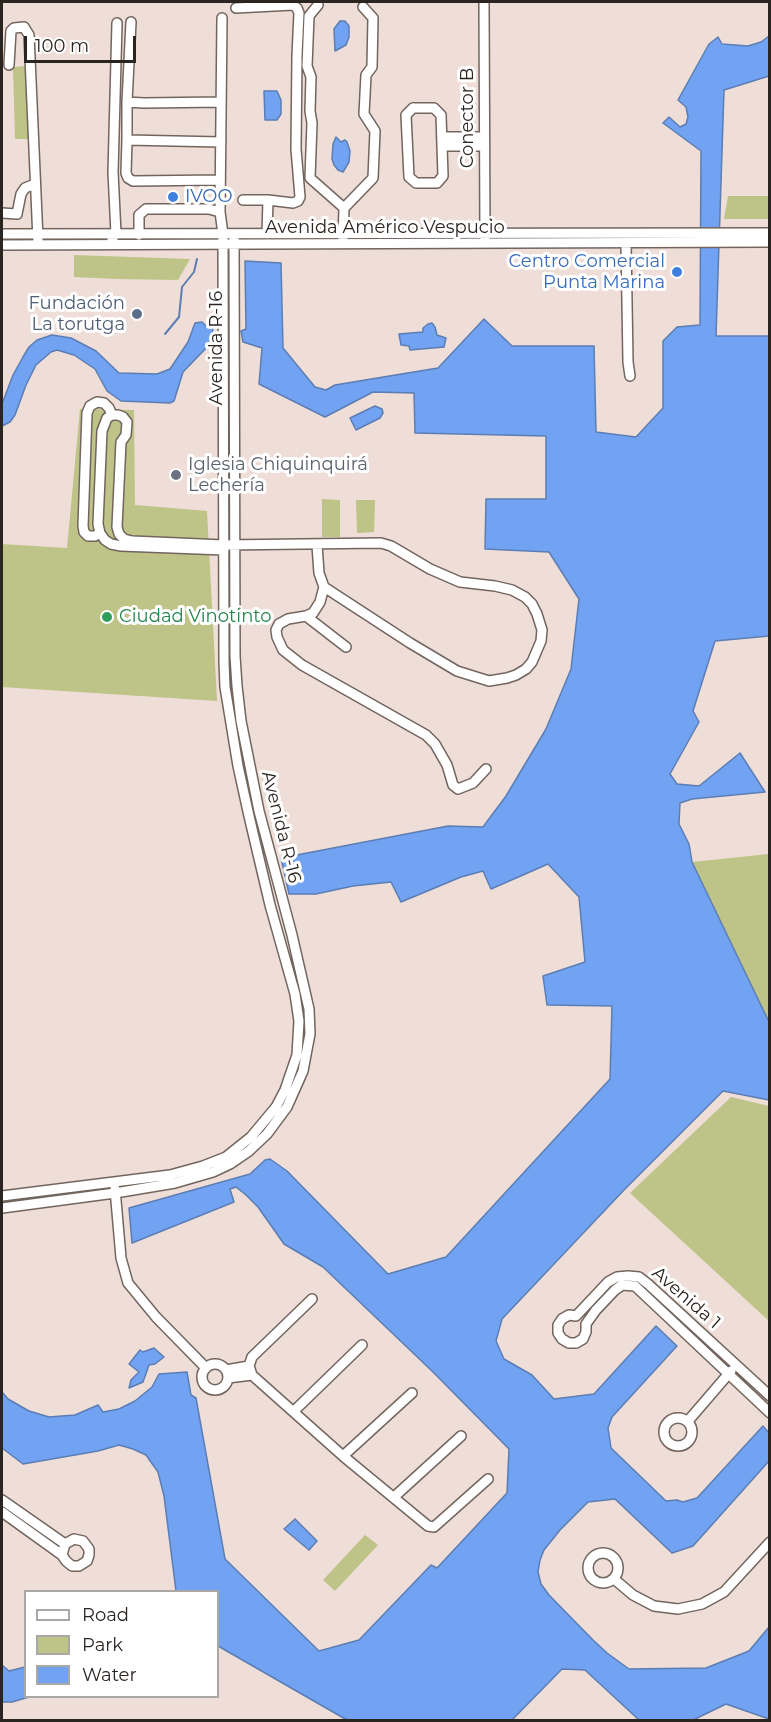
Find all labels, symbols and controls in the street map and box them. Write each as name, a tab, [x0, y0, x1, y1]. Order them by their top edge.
scale bar	[27, 24, 140, 62]
text: 100 m	[35, 35, 89, 57]
street label: Conector B	[457, 68, 479, 168]
place label: IVOO	[185, 186, 233, 208]
marker: IVOO	[166, 190, 180, 204]
street label: Avenida Américo Vespucio	[265, 217, 505, 239]
place label: Centro Comercial Punta Marina	[508, 251, 665, 294]
marker: Centro Comercial Punta Marina	[670, 265, 684, 279]
street label: Avenida R-16	[206, 291, 228, 405]
place label: Fundación La torutga	[29, 293, 125, 336]
marker: Fundación La torutga	[130, 307, 144, 321]
place label: Iglesia Chiquinquirá Lechería	[188, 454, 368, 496]
marker: Iglesia Chiquinquirá Lechería	[169, 468, 183, 482]
place label: Ciudad Vinotinto	[119, 606, 272, 628]
marker: Ciudad Vinotinto	[100, 610, 114, 624]
street label: Avenida R-16	[257, 769, 305, 885]
street label: Avenida 1	[647, 1262, 725, 1334]
legend	[24, 1590, 219, 1698]
text: Road	[82, 1604, 129, 1626]
text: Park	[82, 1634, 123, 1656]
text: Water	[82, 1664, 137, 1686]

